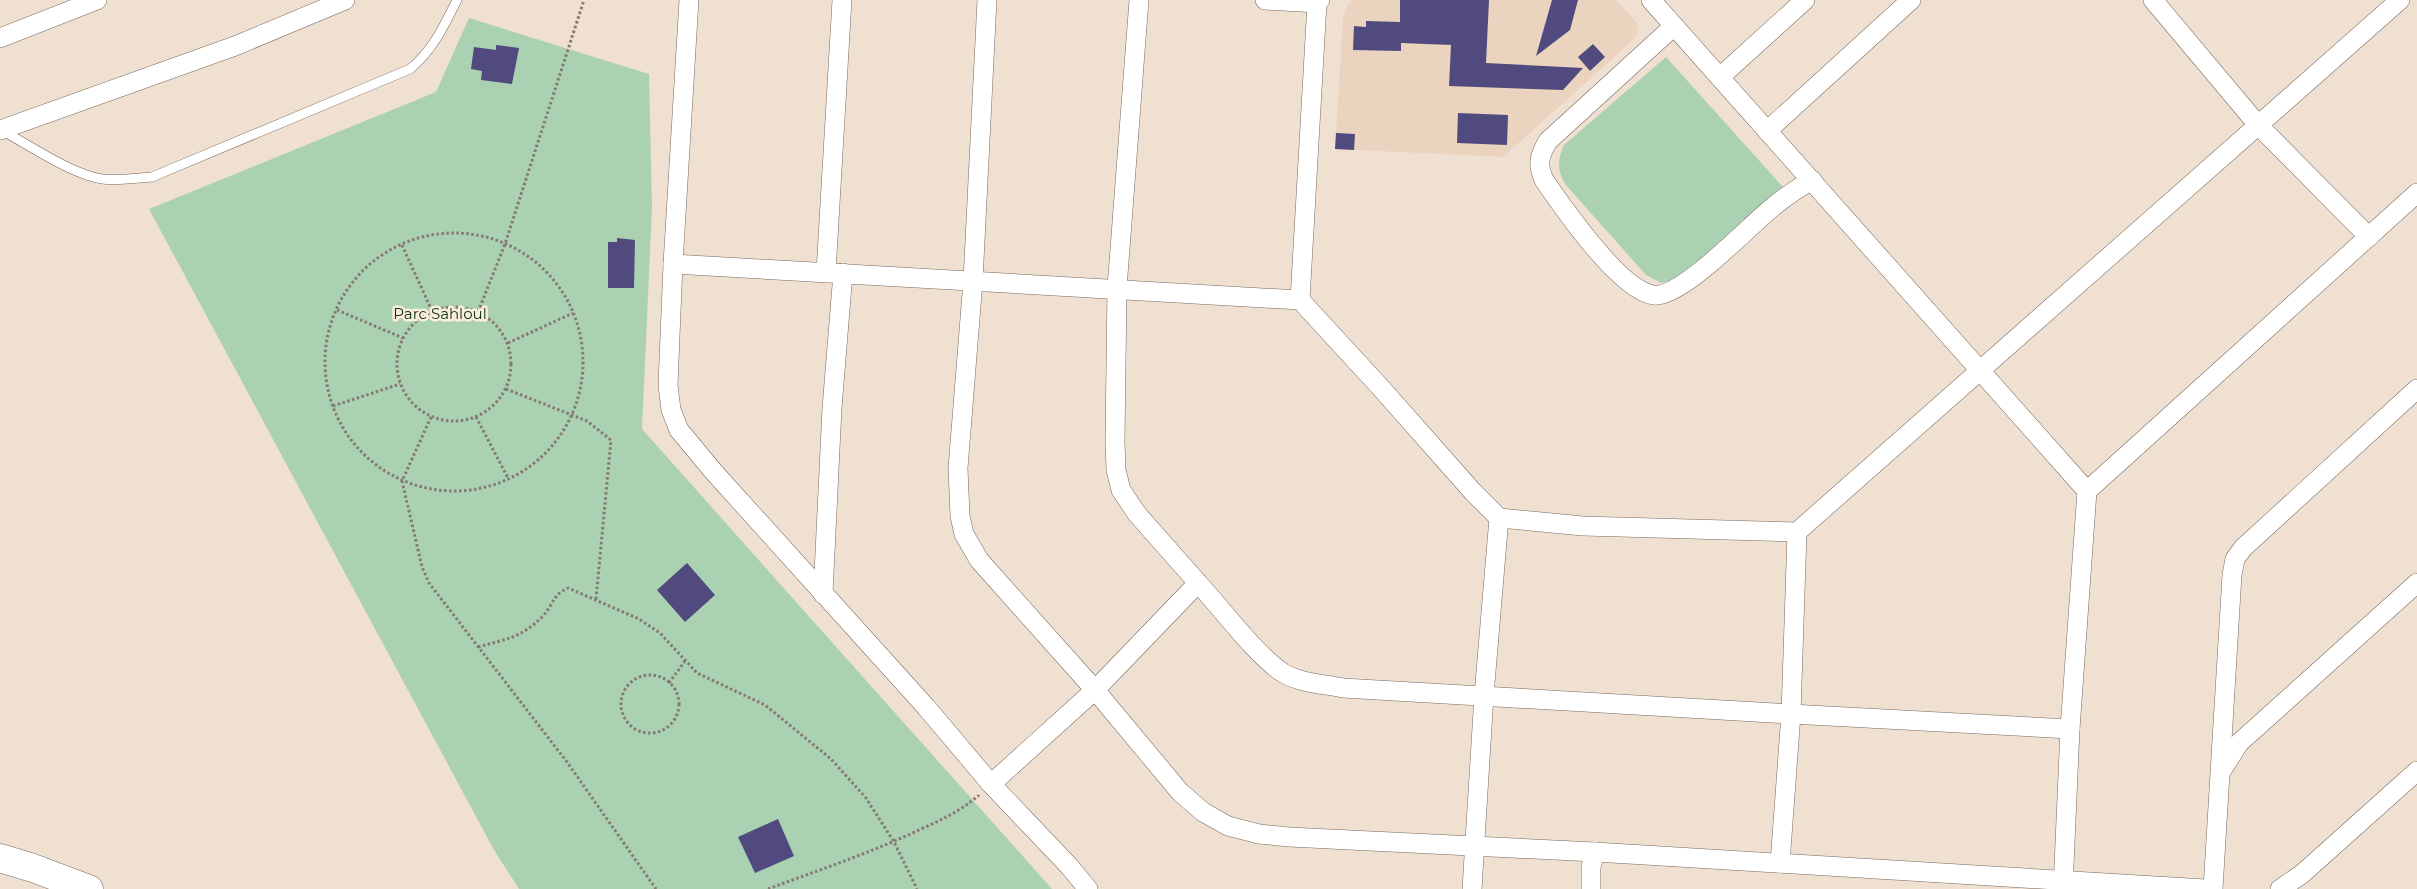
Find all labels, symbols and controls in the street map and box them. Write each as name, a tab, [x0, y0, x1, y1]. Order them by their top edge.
park label: Parc Sahloul	[393, 304, 487, 323]

